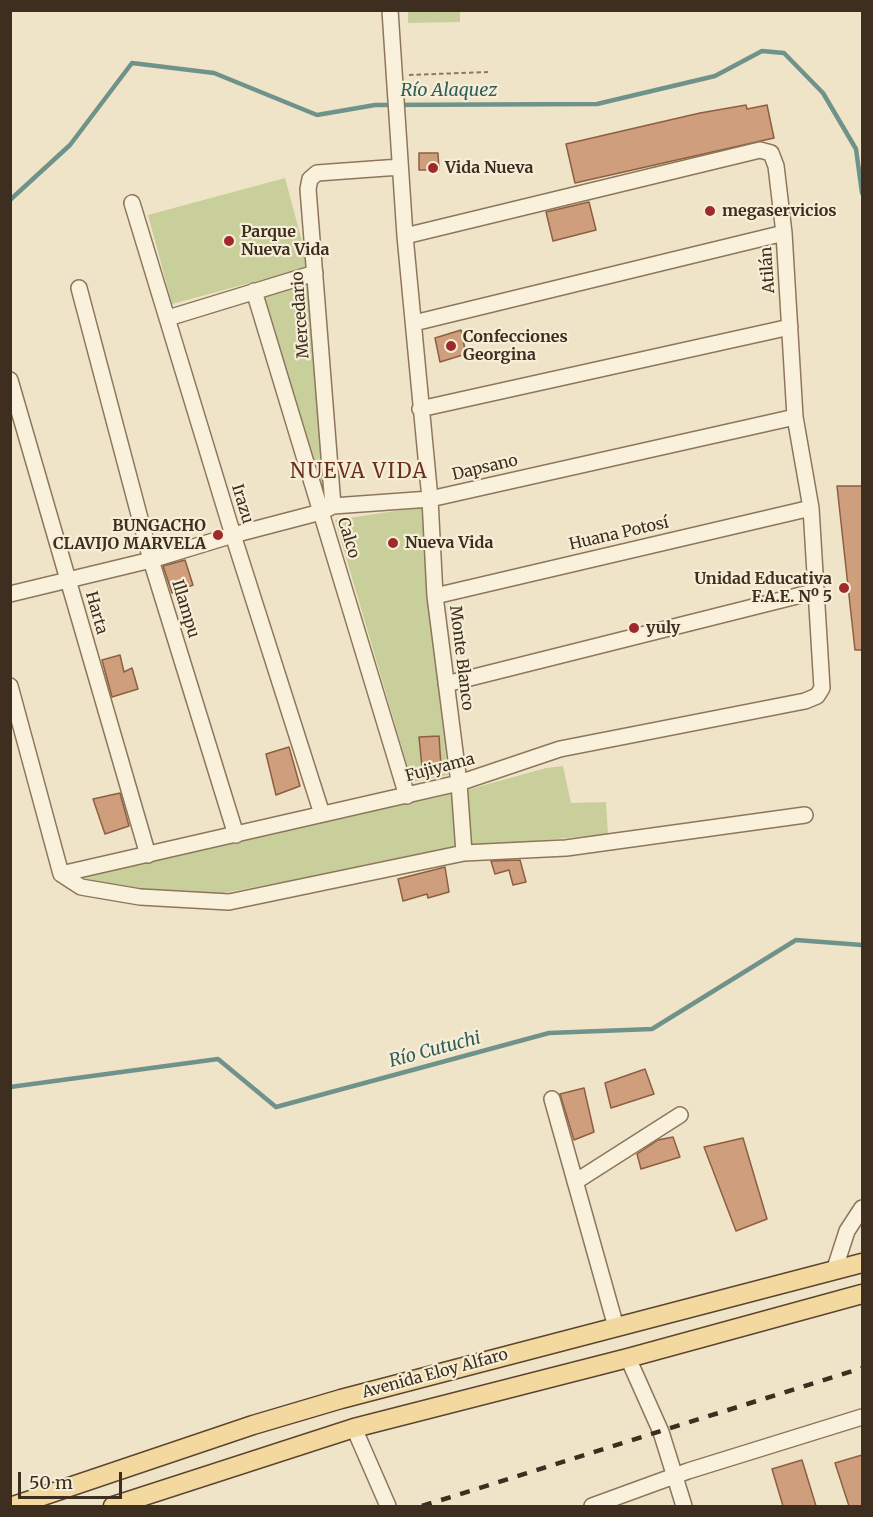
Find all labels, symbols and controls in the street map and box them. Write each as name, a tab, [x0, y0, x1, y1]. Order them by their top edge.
water label: Río Alaquez	[400, 80, 498, 102]
place label: Vida Nueva	[445, 158, 533, 178]
marker: Vida Nueva	[426, 161, 440, 175]
place label: megaservicios	[722, 201, 837, 221]
marker: megaservicios	[703, 204, 717, 218]
place label: Parque Nueva Vida	[241, 222, 329, 260]
marker: Parque Nueva Vida	[222, 234, 236, 248]
street label: Atilán	[757, 246, 779, 294]
street label: Mercedario	[288, 271, 314, 359]
place label: Confecciones Georgina	[463, 327, 568, 365]
marker: Confecciones Georgina	[444, 339, 458, 353]
street label: Dapsano	[450, 451, 520, 485]
district label: NUEVA VIDA	[290, 460, 428, 484]
street label: Irazu	[227, 482, 257, 526]
street label: Huana Potosí	[567, 513, 671, 555]
street label: Calco	[333, 515, 363, 561]
place label: BUNGACHO CLAVIJO MARVELA	[53, 516, 206, 554]
marker: BUNGACHO CLAVIJO MARVELA	[211, 528, 225, 542]
place label: Nueva Vida	[405, 533, 493, 553]
marker: Nueva Vida	[386, 536, 400, 550]
place label: Unidad Educativa F.A.E. Nº 5	[694, 569, 832, 607]
street label: Illampu	[167, 578, 203, 640]
marker: Unidad Educativa F.A.E. Nº 5	[837, 581, 851, 595]
street label: Harta	[81, 589, 111, 637]
street label: Monte Blanco	[445, 604, 477, 712]
place label: yuly	[646, 618, 680, 638]
marker: yuly	[627, 621, 641, 635]
street label: Fujiyama	[403, 750, 477, 786]
water label: Río Cutuchi	[387, 1027, 483, 1073]
street label: Avenida Eloy Alfaro	[360, 1345, 510, 1403]
scale bar	[21, 1460, 124, 1498]
text: 50 m	[29, 1471, 73, 1494]

